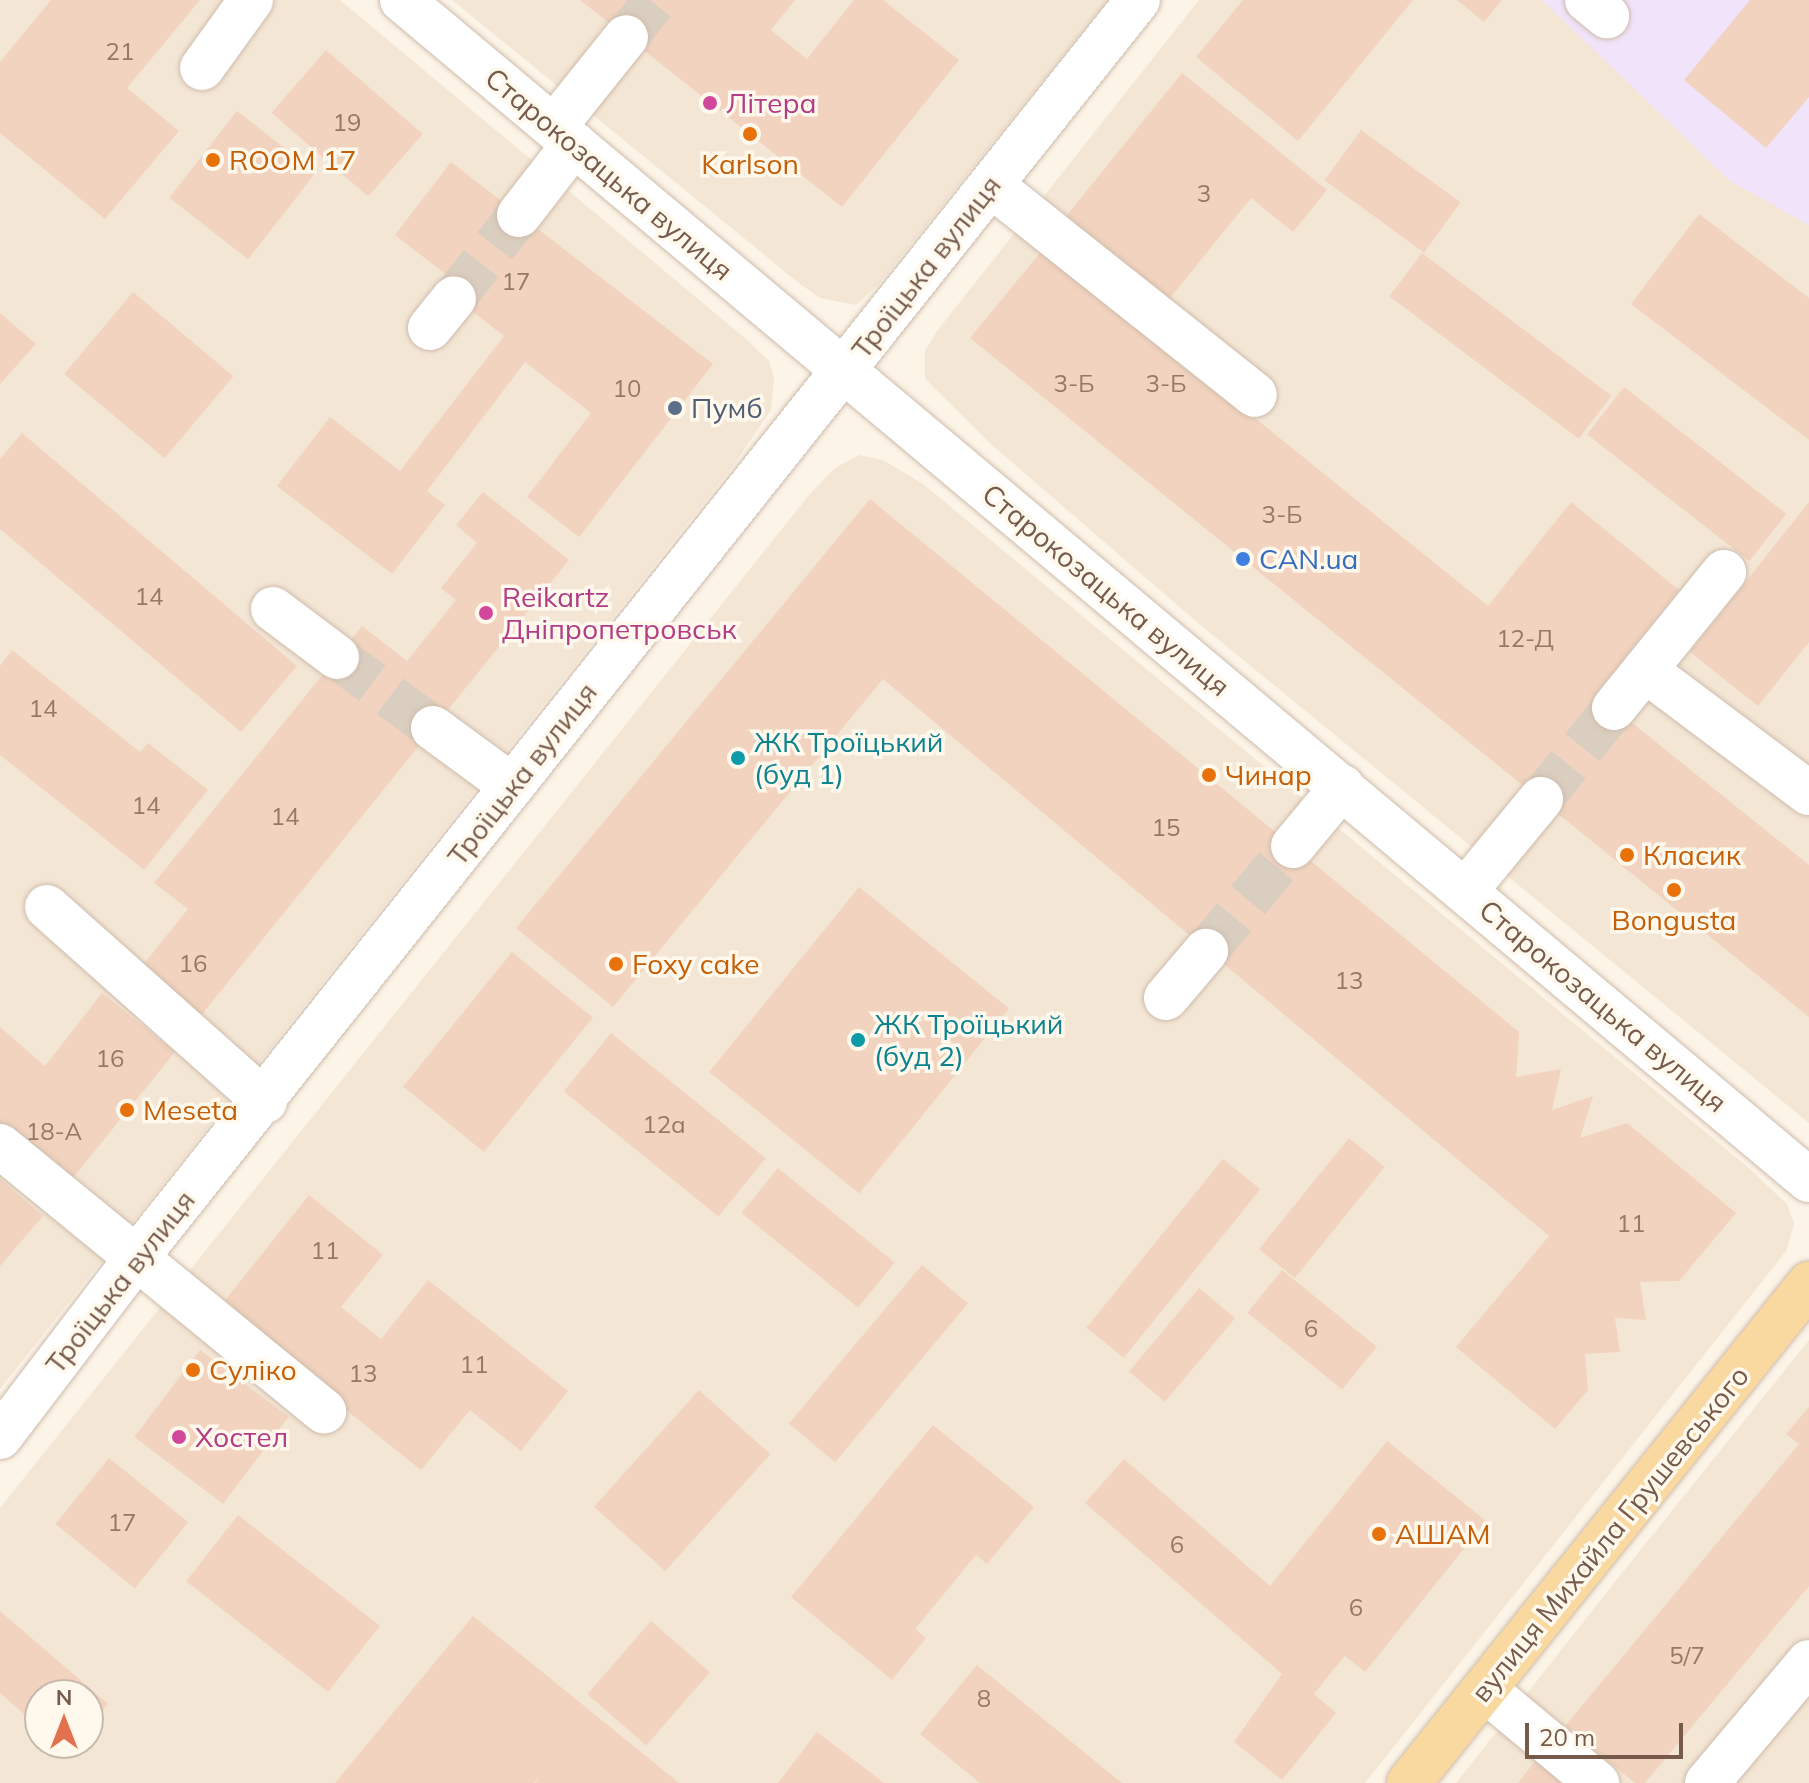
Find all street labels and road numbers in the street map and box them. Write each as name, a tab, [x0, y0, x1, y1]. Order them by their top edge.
street label: Старокозацька вулиця	[479, 61, 739, 287]
street label: Троїцька вулиця	[844, 169, 1008, 365]
street label: Старокозацька вулиця	[976, 477, 1236, 703]
street label: Троїцька вулиця	[440, 676, 604, 872]
street label: Старокозацька вулиця	[1473, 893, 1733, 1119]
street label: Троїцька вулиця	[38, 1184, 202, 1380]
street label: вулиця Михайла Грушевського	[1464, 1359, 1756, 1709]

